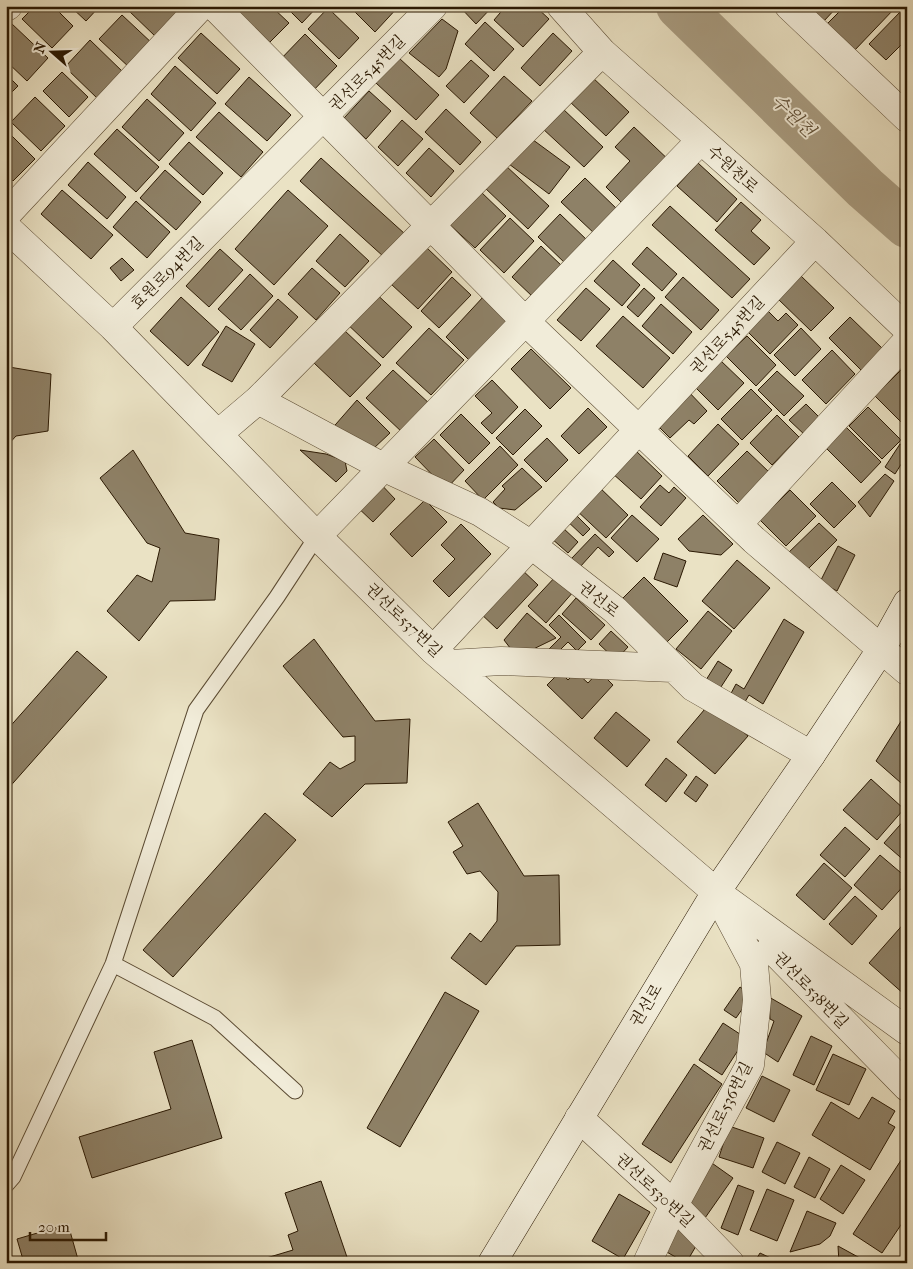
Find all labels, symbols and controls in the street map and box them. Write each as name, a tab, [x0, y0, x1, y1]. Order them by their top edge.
north arrow	[28, 28, 78, 78]
street label: 권선로545번길	[325, 31, 409, 115]
text: N	[30, 39, 50, 56]
water label: 수원천	[767, 90, 820, 143]
street label: 수원천로	[704, 141, 763, 197]
street label: 효원로94번길	[127, 233, 207, 313]
street label: 권선로545번길	[686, 292, 768, 378]
street label: 권선로	[575, 577, 623, 621]
street label: 권선로537번길	[362, 579, 446, 661]
street label: 권선로538번길	[770, 948, 852, 1032]
street label: 권선로	[626, 980, 666, 1030]
street label: 권선로536번길	[694, 1058, 756, 1156]
street label: 권선로530번길	[612, 1149, 698, 1231]
scale bar	[30, 1209, 106, 1241]
text: 20 m	[38, 1218, 70, 1236]

